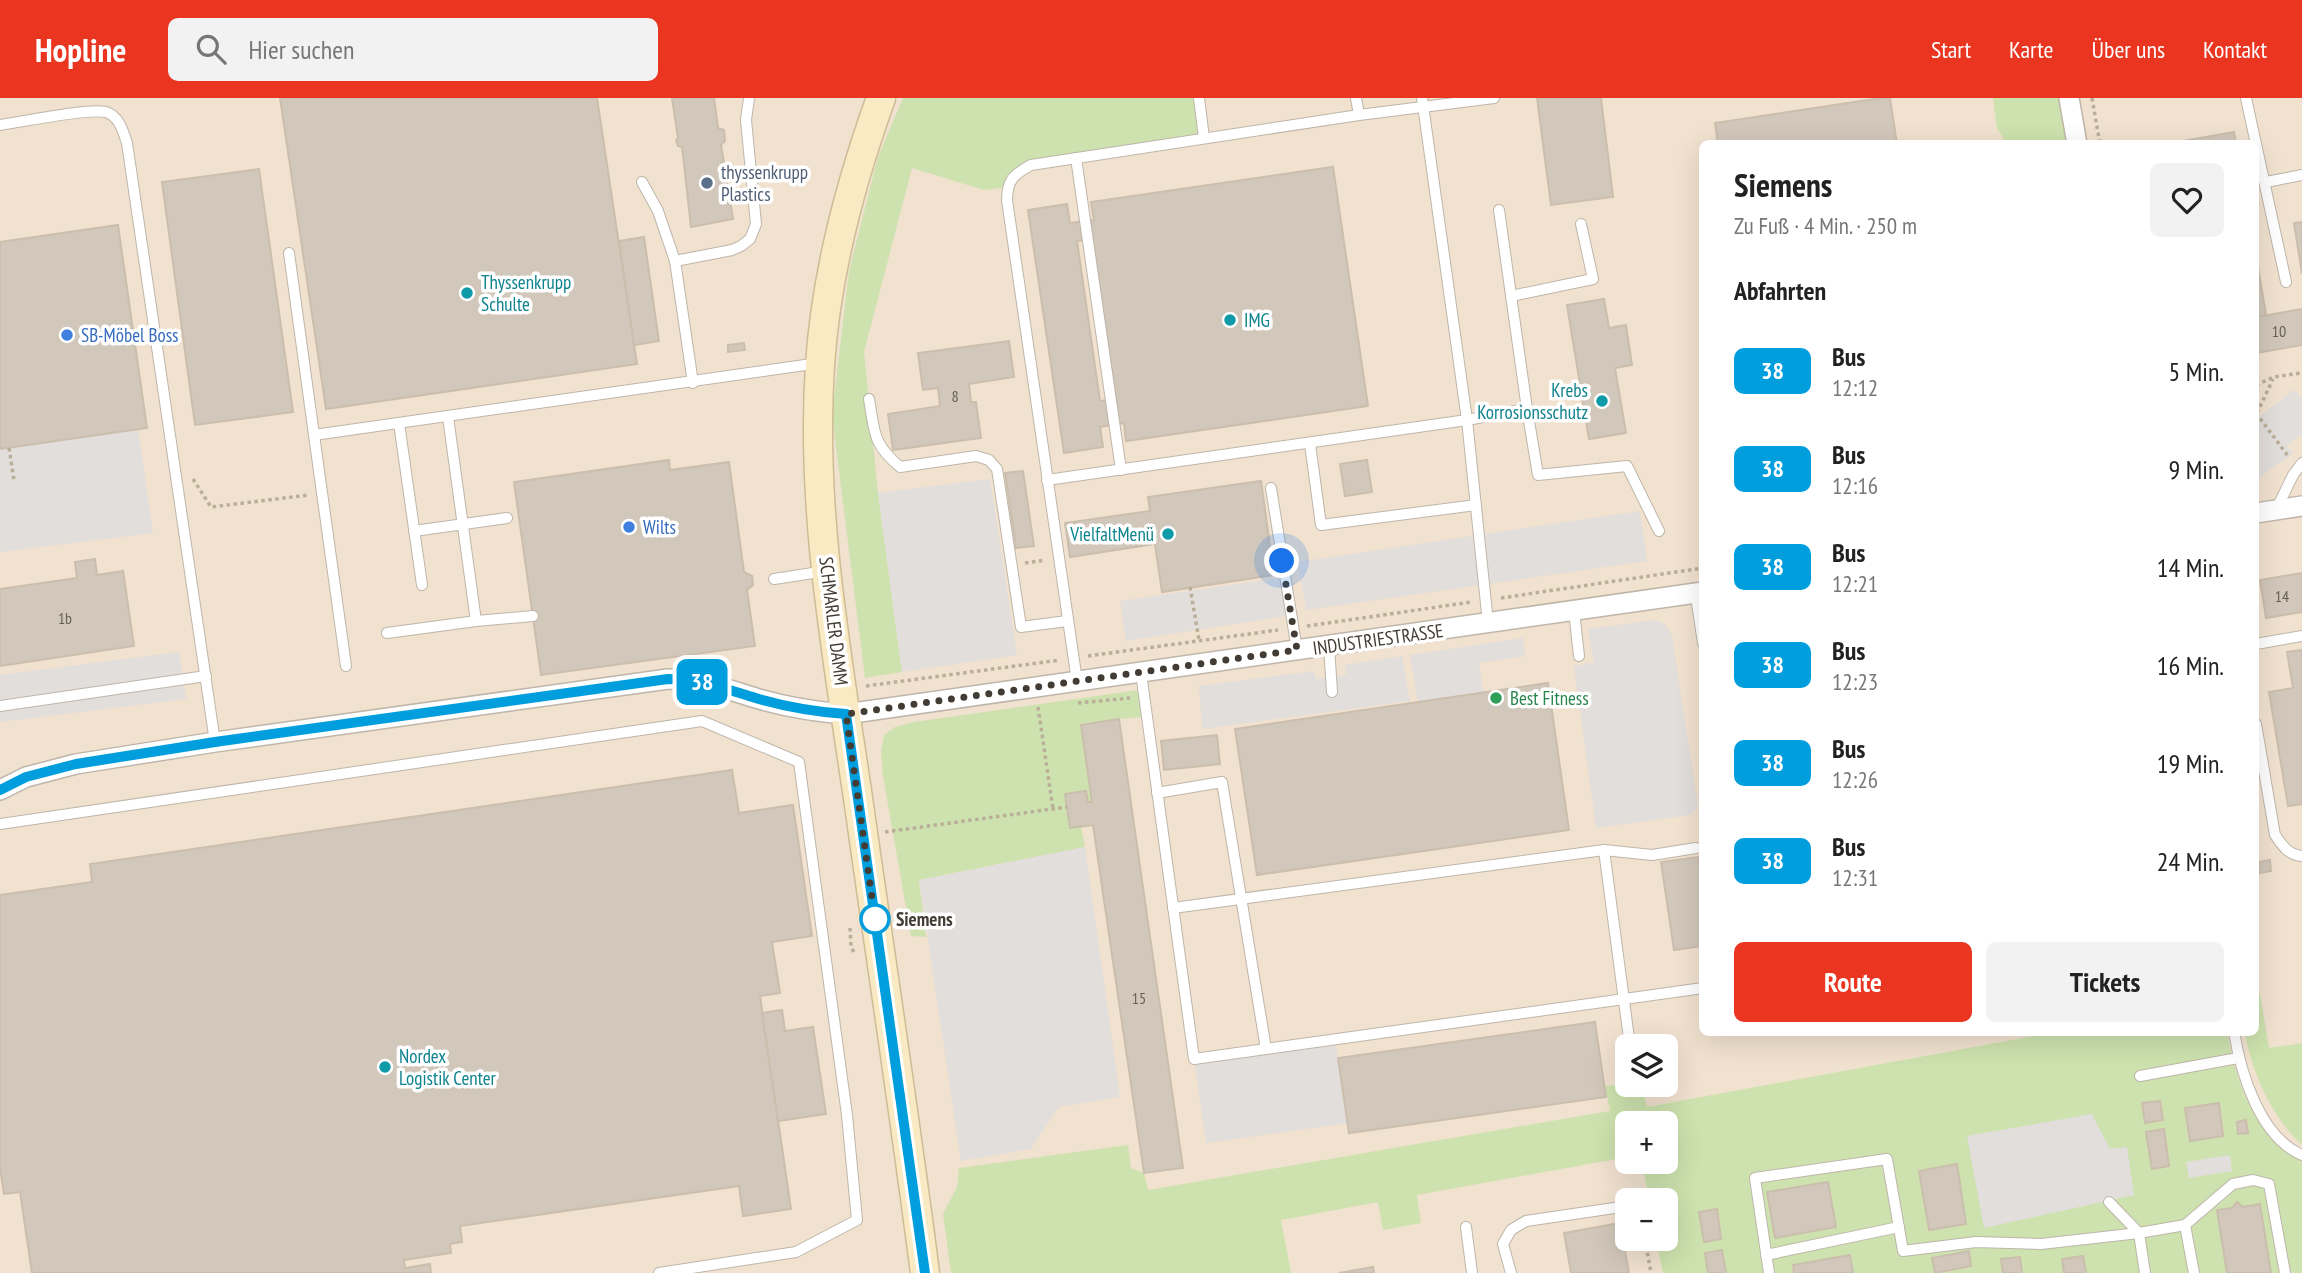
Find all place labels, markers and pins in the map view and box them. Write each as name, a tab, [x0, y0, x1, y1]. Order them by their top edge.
place label: thyssenkrupp Plastics	[721, 160, 808, 206]
marker: thyssenkrupp Plastics	[699, 175, 715, 191]
place label: Thyssenkrupp Schulte	[481, 270, 571, 316]
marker: Thyssenkrupp Schulte	[459, 285, 475, 301]
place label: IMG	[1244, 308, 1270, 332]
marker: IMG	[1222, 312, 1238, 328]
place label: SB-Möbel Boss	[81, 323, 178, 347]
marker: SB-Möbel Boss	[59, 327, 75, 343]
place label: Krebs Korrosionsschutz	[1477, 378, 1588, 424]
marker: Krebs Korrosionsschutz	[1594, 393, 1610, 409]
place label: Wilts	[643, 515, 676, 539]
marker: Wilts	[621, 519, 637, 535]
place label: VielfaltMenü	[1069, 522, 1154, 546]
marker: VielfaltMenü	[1160, 526, 1176, 542]
place label: Best Fitness	[1510, 686, 1589, 710]
marker: Best Fitness	[1488, 690, 1504, 706]
marker: Siemens	[860, 904, 890, 934]
place label: Siemens	[896, 907, 953, 931]
place label: Nordex Logistik Center	[399, 1044, 497, 1090]
marker: Nordex Logistik Center	[377, 1059, 393, 1075]

